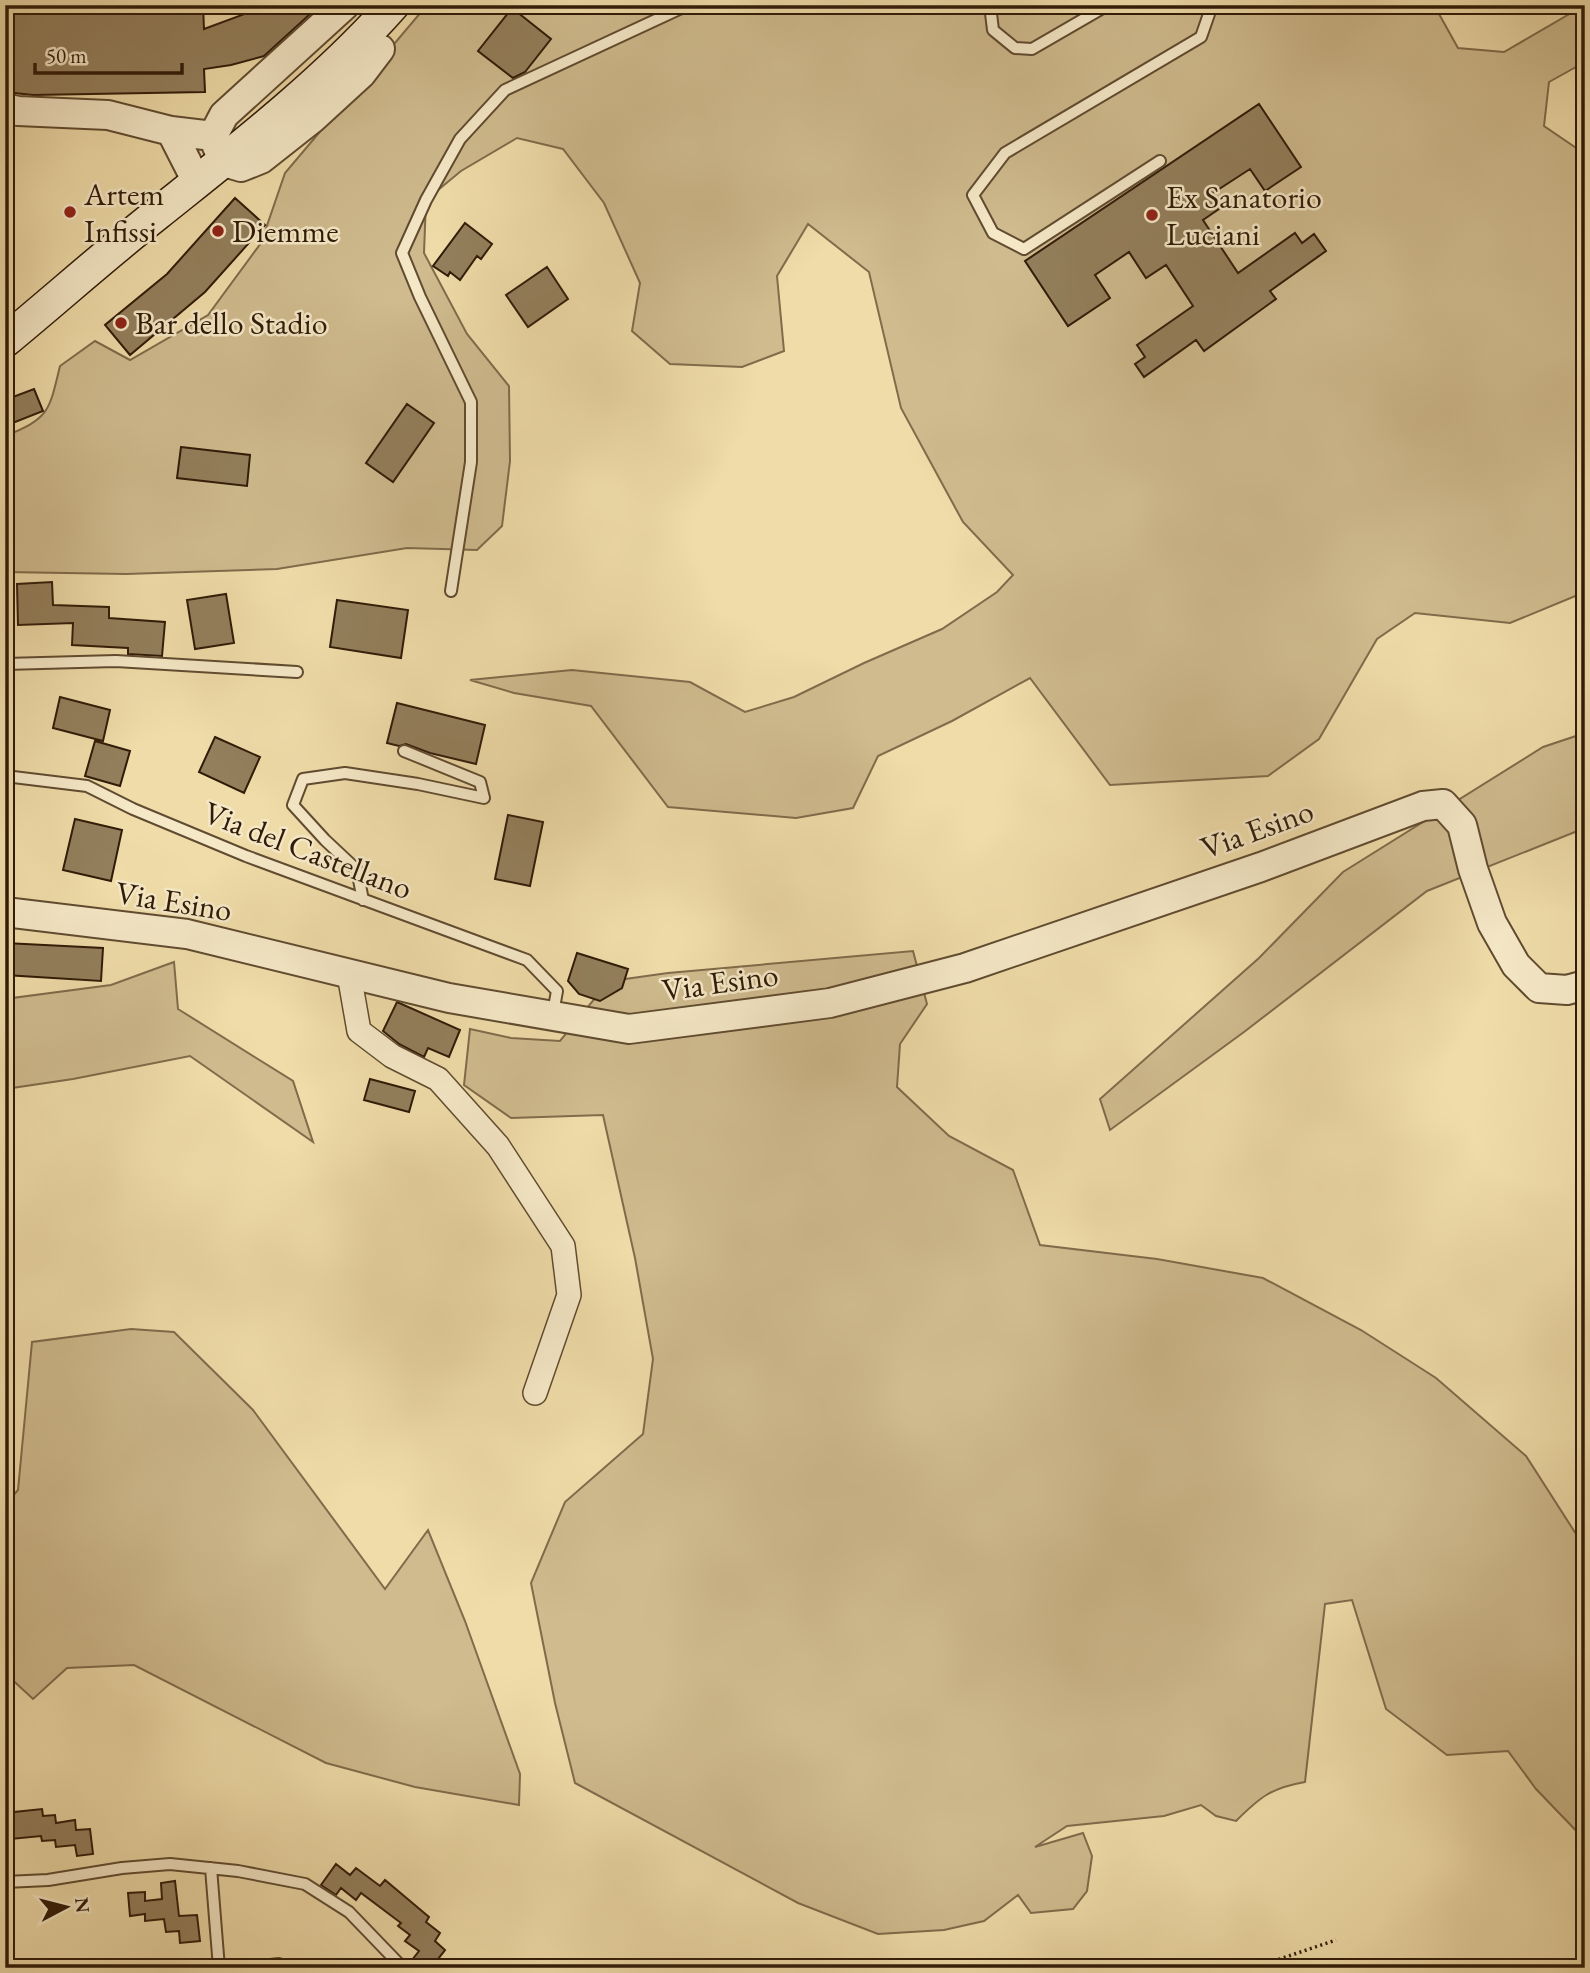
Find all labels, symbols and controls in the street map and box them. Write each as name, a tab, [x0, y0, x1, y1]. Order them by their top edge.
scale bar	[35, 32, 182, 76]
text: 50 m	[46, 42, 87, 69]
place label: Artem Infissi	[83, 173, 164, 252]
place label: Ex Sanatorio Luciani	[1166, 176, 1322, 255]
marker: Artem Infissi	[62, 204, 78, 220]
marker: Ex Sanatorio Luciani	[1144, 207, 1160, 223]
place label: Diemme	[232, 210, 339, 252]
marker: Diemme	[210, 223, 226, 239]
place label: Bar dello Stadio	[135, 302, 327, 344]
marker: Bar dello Stadio	[113, 315, 129, 331]
street label: Via Esino	[1195, 789, 1319, 869]
street label: Via del Castellano	[198, 791, 418, 909]
street label: Via Esino	[113, 871, 235, 931]
street label: Via Esino	[659, 953, 781, 1011]
north arrow	[32, 1871, 102, 1941]
text: N	[69, 1896, 96, 1915]

